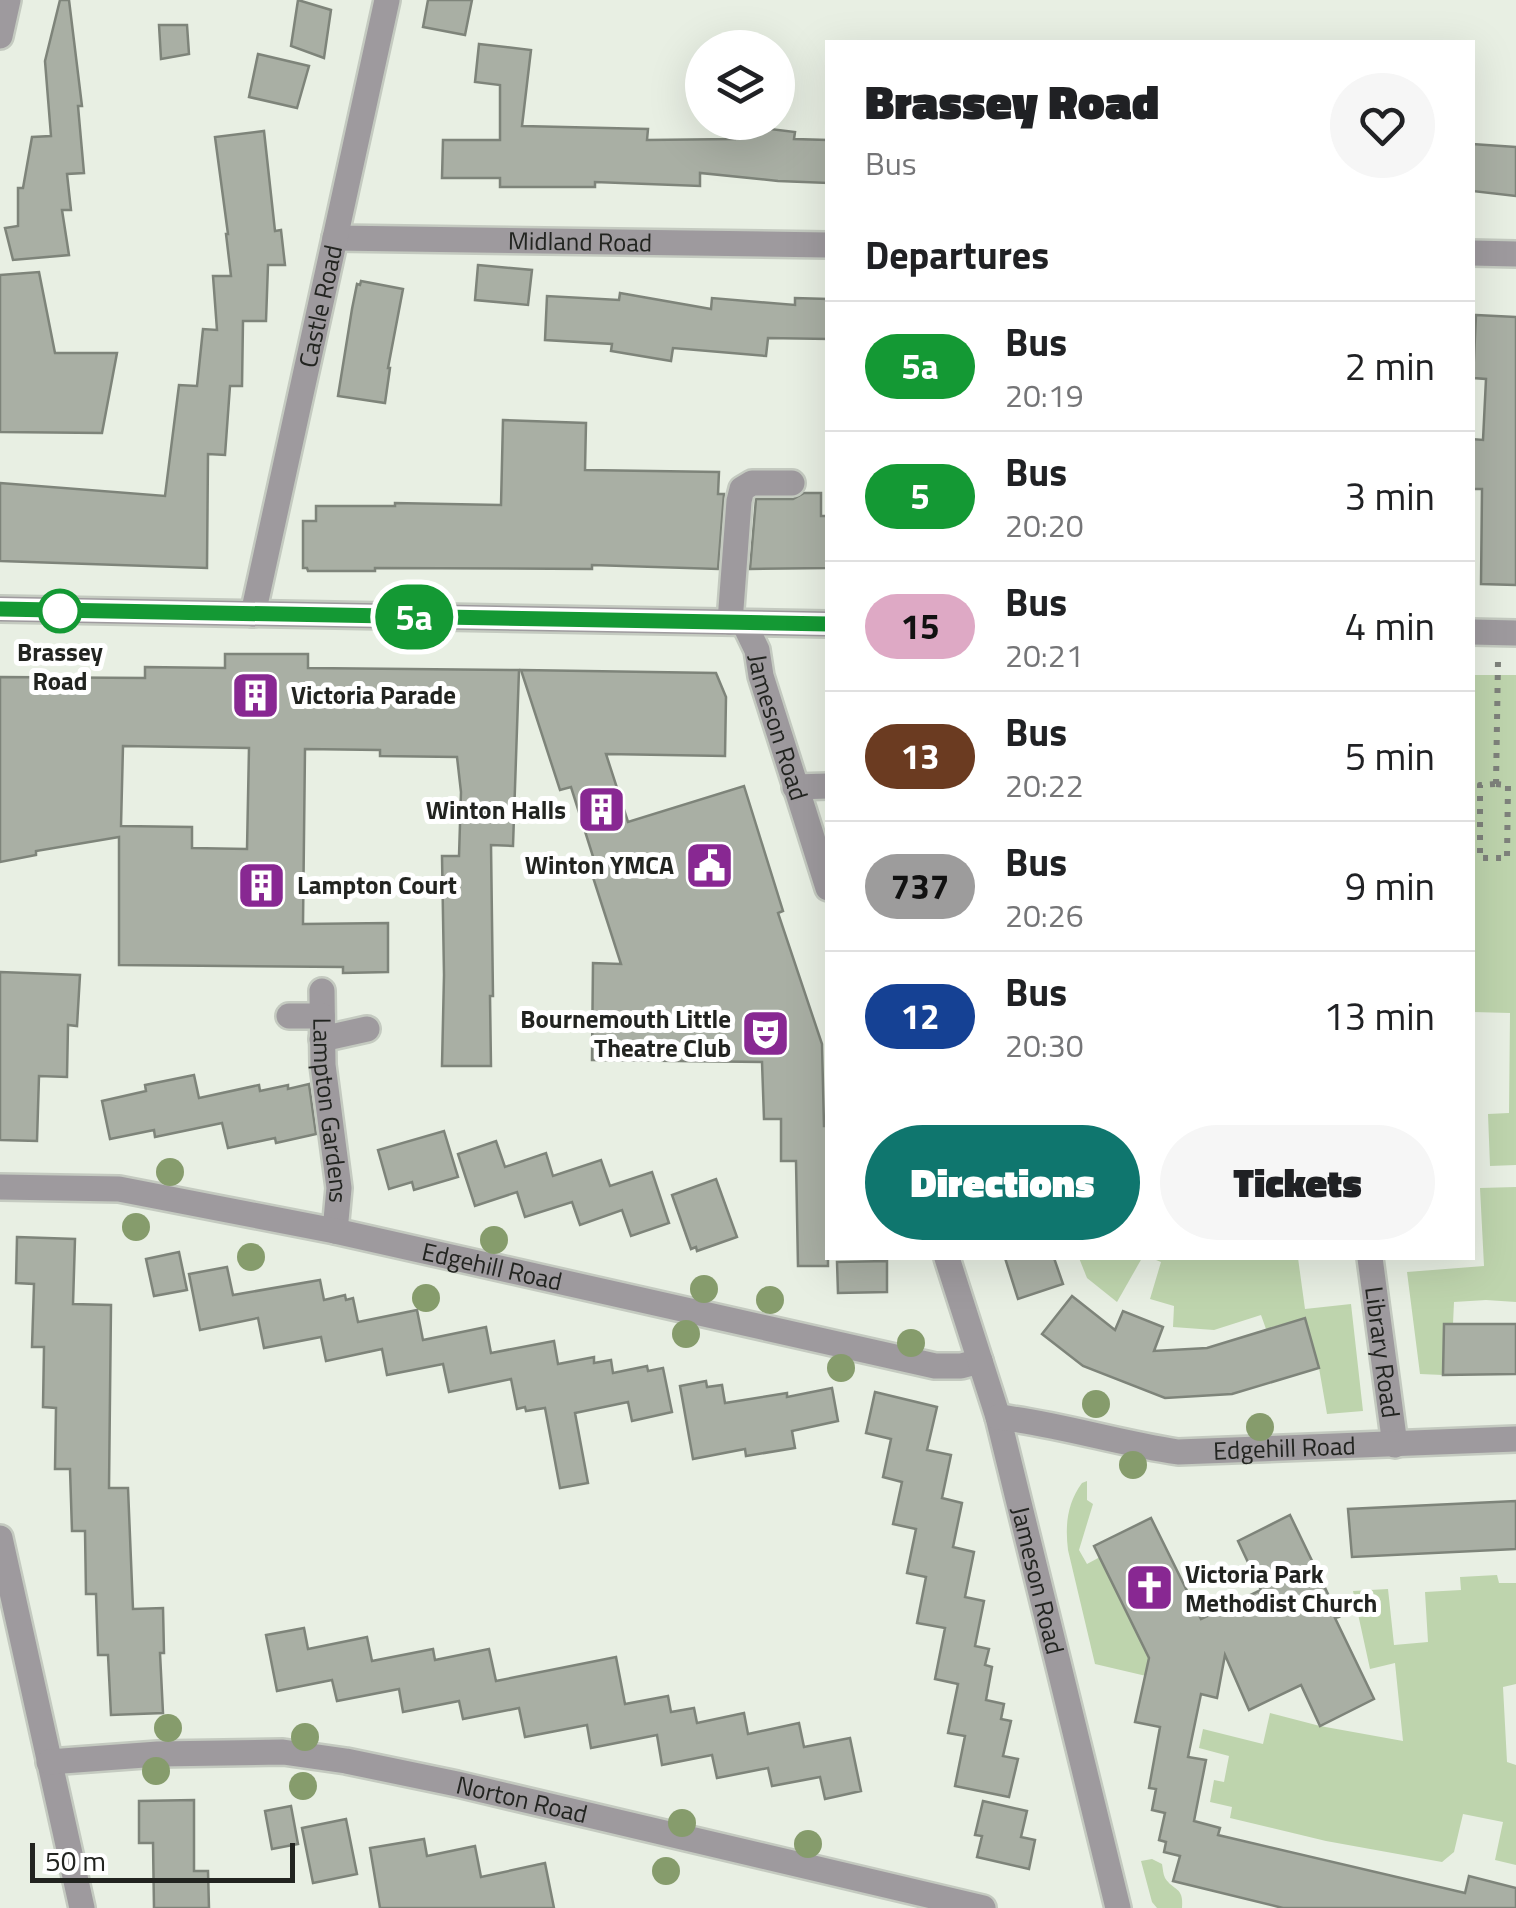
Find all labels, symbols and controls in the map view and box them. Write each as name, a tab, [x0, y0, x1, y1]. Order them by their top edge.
map controls	[685, 30, 795, 140]
button: layers	[685, 30, 795, 140]
text: Brassey Road	[865, 65, 1159, 138]
button: heart	[1330, 73, 1435, 178]
text: Bus	[865, 139, 917, 187]
street label: Midland Road	[508, 221, 652, 262]
text: Departures	[865, 226, 1049, 284]
street label: Castle Road	[288, 241, 352, 371]
text: Bus	[1005, 313, 1067, 371]
text: 2 min	[1345, 337, 1435, 395]
text: 5a	[901, 339, 939, 393]
text: 20:19	[1005, 371, 1084, 419]
text: Bus	[1005, 443, 1067, 501]
text: 3 min	[1345, 467, 1435, 525]
text: 5	[910, 469, 930, 523]
text: 20:20	[1005, 501, 1084, 549]
text: Bus	[1005, 573, 1067, 631]
line badge: 5a	[369, 584, 459, 650]
marker: Brassey Road	[39, 590, 81, 632]
text: 5a	[395, 590, 433, 644]
text: 4 min	[1345, 597, 1435, 655]
text: 15	[900, 599, 940, 653]
text: 20:21	[1005, 631, 1084, 679]
place label: Brassey Road	[17, 633, 103, 700]
street label: Jameson Road	[739, 651, 818, 805]
building icon: Victoria Parade	[230, 669, 282, 721]
place label: Victoria Parade	[291, 676, 456, 714]
text: Bus	[1005, 703, 1067, 761]
text: 5 min	[1345, 727, 1435, 785]
text: 13	[900, 729, 940, 783]
text: 20:22	[1005, 761, 1084, 809]
building icon: Winton Halls	[575, 784, 627, 836]
place label: Winton Halls	[426, 791, 566, 829]
text: Bus	[1005, 833, 1067, 891]
public building icon: Winton YMCA	[683, 839, 735, 891]
place label: Winton YMCA	[525, 846, 674, 884]
text: 9 min	[1345, 857, 1435, 915]
building icon: Lampton Court	[236, 859, 288, 911]
text: 737	[891, 859, 949, 913]
place label: Lampton Court	[297, 866, 457, 904]
text: 20:26	[1005, 891, 1084, 939]
text: Bus	[1005, 963, 1067, 1021]
text: 13 min	[1324, 987, 1435, 1045]
text: 12	[900, 989, 940, 1043]
place label: Bournemouth Little Theatre Club	[520, 1000, 731, 1067]
theatre icon: Bournemouth Little Theatre Club	[740, 1007, 792, 1059]
street label: Lampton Gardens	[303, 1017, 358, 1205]
text: 20:30	[1005, 1021, 1084, 1069]
button: Directions	[865, 1125, 1140, 1240]
button: Tickets	[1160, 1125, 1435, 1240]
street label: Edgehill Road	[418, 1232, 566, 1301]
street label: Library Road	[1355, 1284, 1410, 1420]
street label: Edgehill Road	[1213, 1426, 1356, 1470]
street label: Jameson Road	[1001, 1502, 1074, 1658]
place label: Victoria Park Methodist Church	[1185, 1555, 1377, 1622]
church icon: Victoria Park Methodist Church	[1124, 1562, 1176, 1614]
street label: Norton Road	[452, 1765, 591, 1833]
scale bar	[30, 1838, 295, 1882]
text: 50 m	[45, 1839, 106, 1882]

